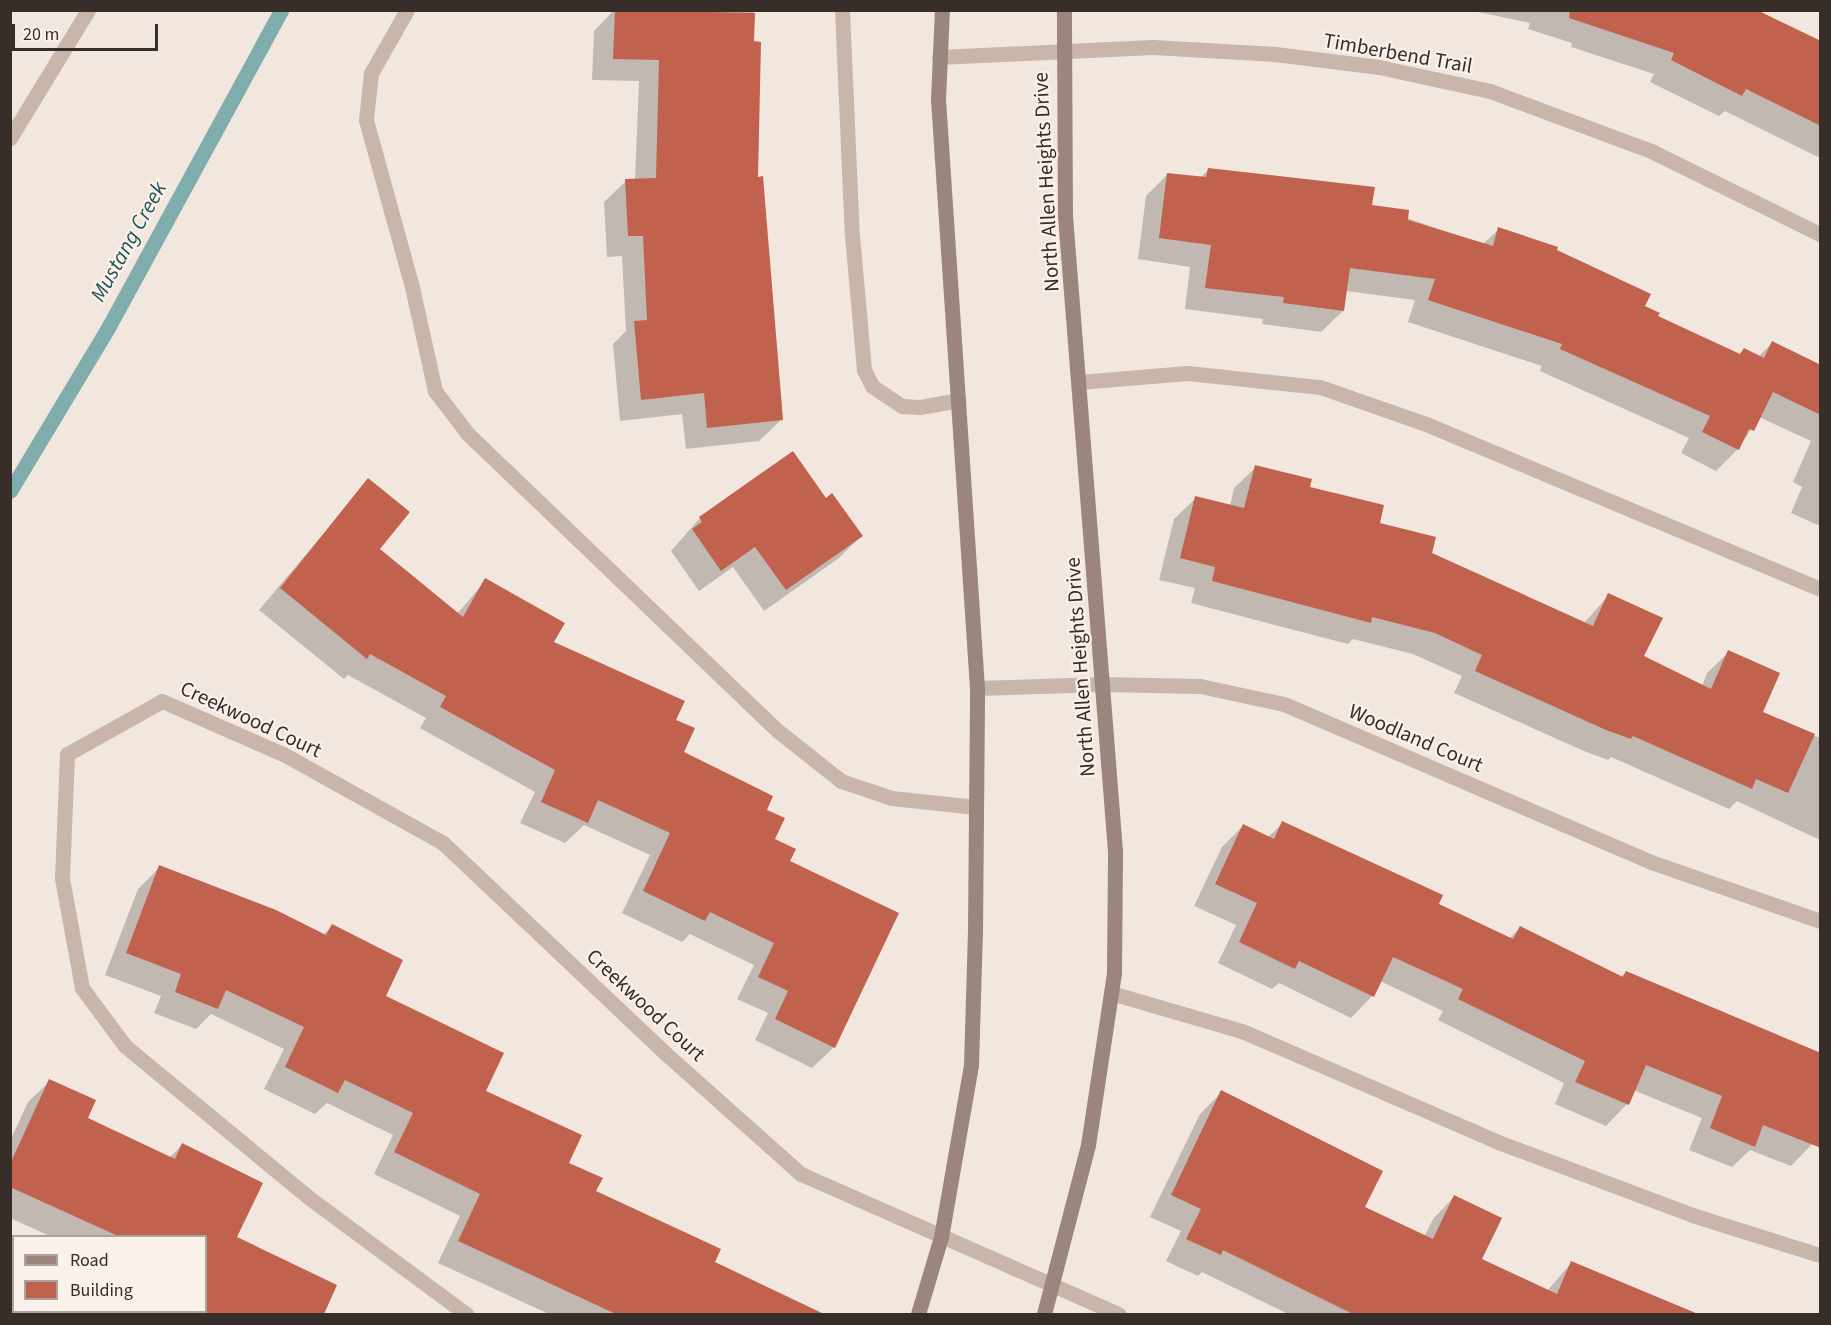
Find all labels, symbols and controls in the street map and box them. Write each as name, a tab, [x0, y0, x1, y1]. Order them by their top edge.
scale bar	[15, 12, 160, 50]
text: 20 m	[23, 22, 59, 47]
street label: Timberbend Trail	[1322, 28, 1474, 78]
street label: North Allen Heights Drive	[1028, 72, 1064, 292]
water label: Mustang Creek	[85, 177, 173, 307]
street label: North Allen Heights Drive	[1060, 556, 1100, 778]
street label: Creekwood Court	[176, 675, 326, 763]
street label: Woodland Court	[1345, 698, 1487, 778]
street label: Creekwood Court	[581, 944, 711, 1066]
legend	[12, 1235, 207, 1313]
text: Road	[70, 1248, 109, 1273]
text: Building	[70, 1278, 133, 1303]

